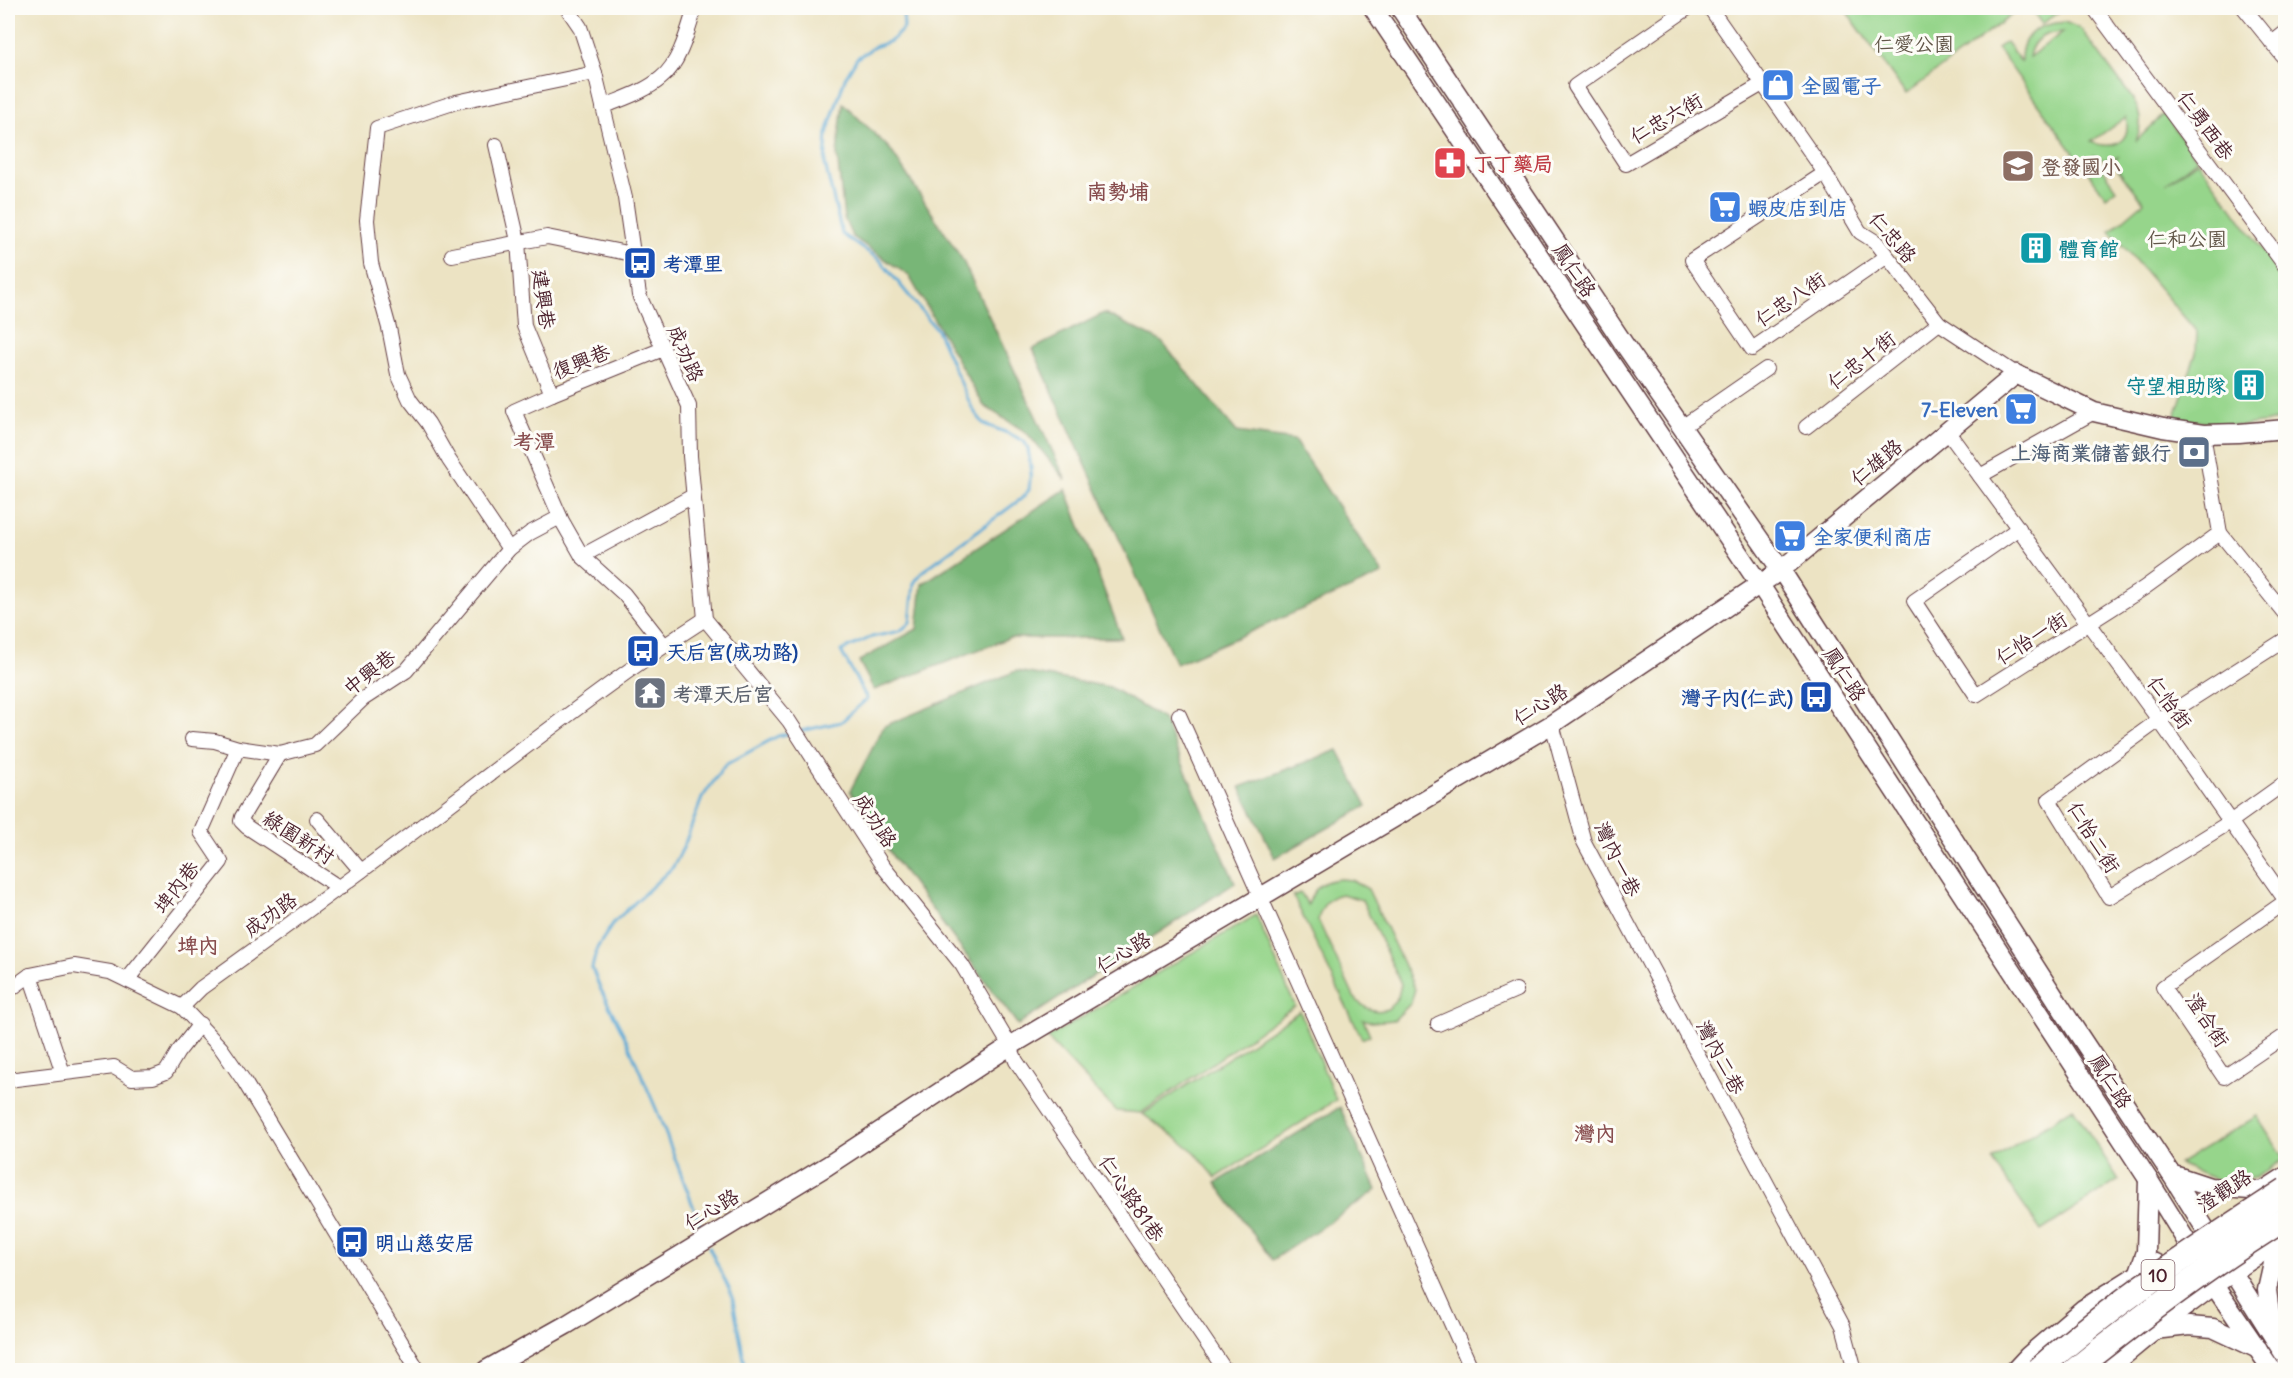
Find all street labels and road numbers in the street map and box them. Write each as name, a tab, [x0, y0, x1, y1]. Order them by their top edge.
street label: 仁勇西巷	[2172, 85, 2240, 166]
street label: 仁忠六街	[1625, 87, 1707, 149]
street label: 仁忠路	[1864, 206, 1923, 269]
street label: 鳳仁路	[1548, 238, 1603, 303]
street label: 仁忠八街	[1750, 266, 1830, 332]
street label: 建興巷	[527, 268, 561, 331]
street label: 成功路	[662, 321, 710, 386]
street label: 仁忠十街	[1822, 326, 1900, 394]
street label: 復興巷	[549, 338, 614, 384]
street label: 仁雄路	[1845, 432, 1908, 491]
street label: 仁怡一街	[1990, 606, 2072, 670]
street label: 鳳仁路	[1818, 642, 1872, 707]
street label: 中興巷	[338, 643, 401, 700]
street label: 仁怡街	[2142, 670, 2198, 734]
street label: 仁心路	[1508, 677, 1573, 730]
street label: 成功路	[849, 788, 903, 853]
street label: 仁怡二街	[2062, 796, 2126, 878]
street label: 綠園新村	[259, 805, 339, 869]
street label: 灣內一巷	[1589, 818, 1647, 901]
street label: 埤內巷	[148, 855, 205, 918]
street label: 成功路	[238, 886, 302, 942]
street label: 仁心路	[1091, 925, 1156, 978]
street label: 澄合街	[2181, 988, 2235, 1052]
street label: 灣內二巷	[1691, 1016, 1751, 1099]
street label: 鳳仁路	[2084, 1049, 2138, 1114]
street label: 仁心路81巷	[1094, 1150, 1171, 1247]
street label: 澄觀路	[2192, 1163, 2257, 1217]
street label: 仁心路	[679, 1182, 744, 1235]
road number: 10	[2142, 1260, 2174, 1290]

